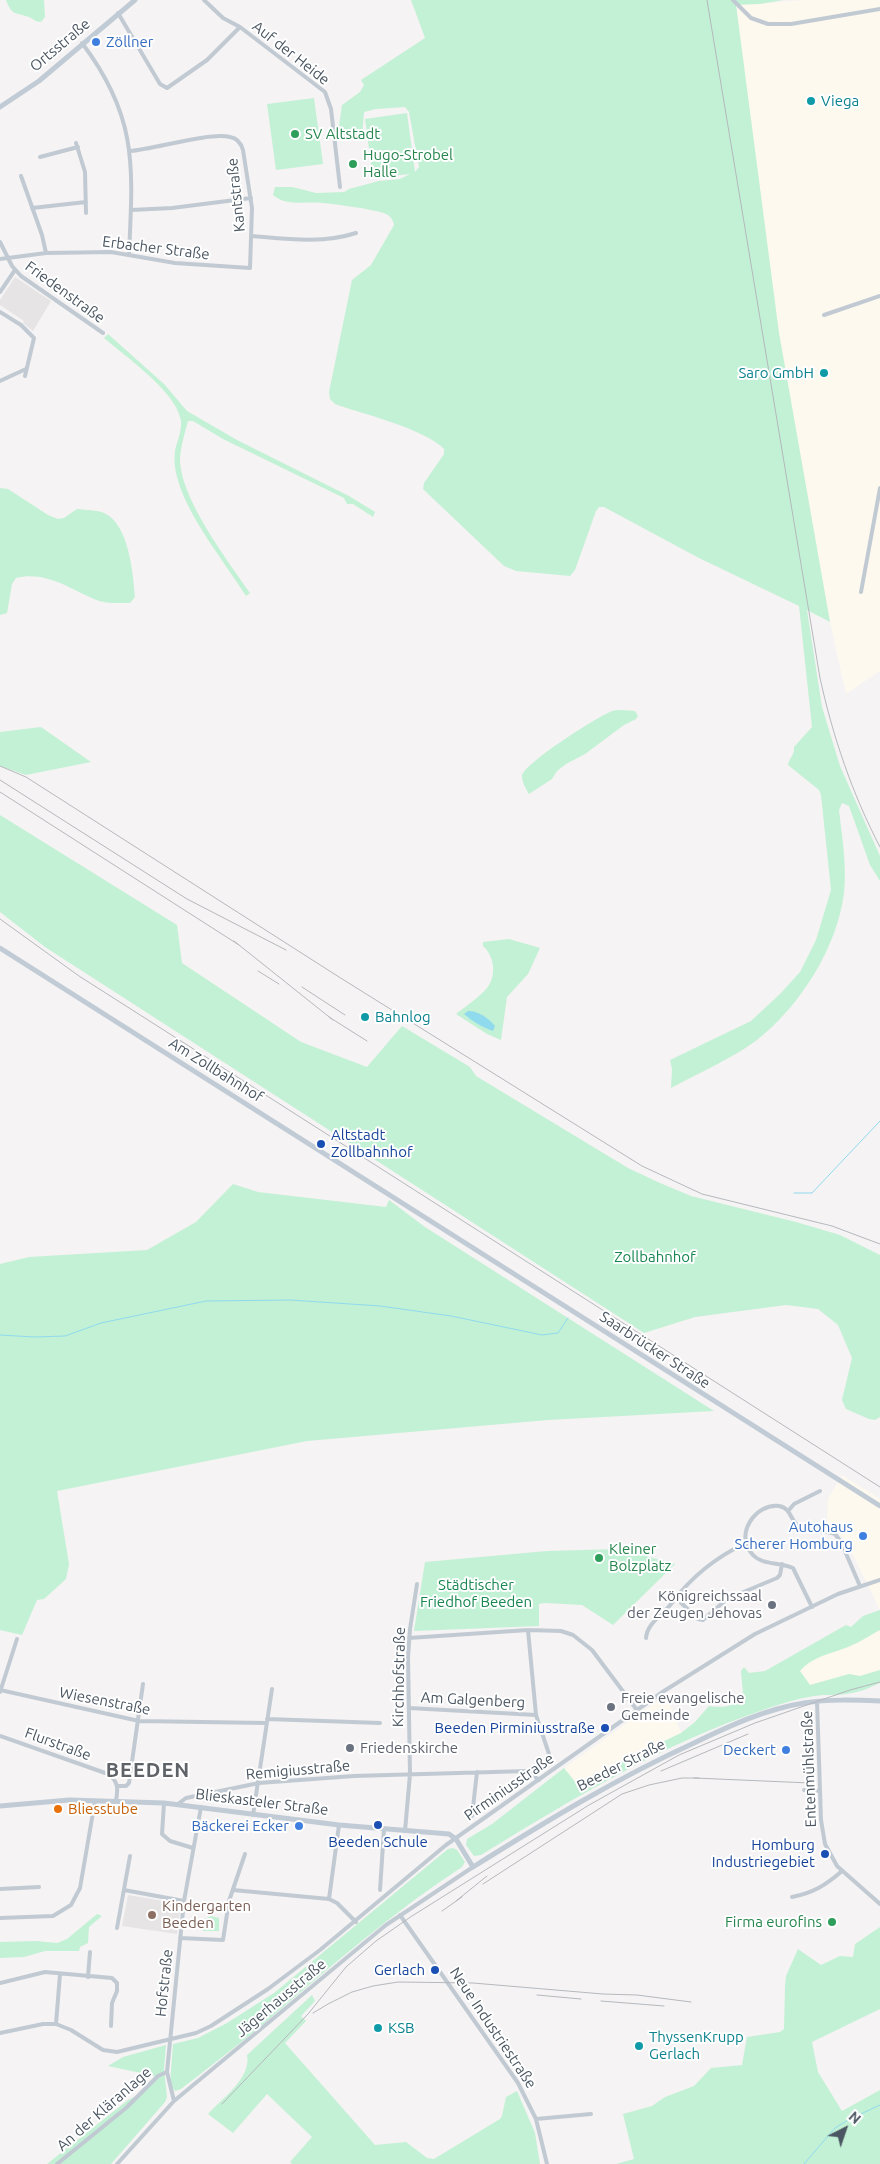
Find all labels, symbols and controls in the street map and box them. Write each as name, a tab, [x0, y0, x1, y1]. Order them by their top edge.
street label: Ortsstraße	[26, 15, 94, 75]
street label: Auf der Heide	[249, 17, 333, 89]
place label: Zöllner	[106, 33, 154, 51]
marker: Zöllner	[90, 36, 102, 48]
place label: Viega	[821, 92, 859, 110]
marker: Viega	[805, 95, 817, 107]
place label: SV Altstadt	[305, 125, 380, 143]
marker: SV Altstadt	[289, 128, 301, 140]
place label: Hugo-Strobel Halle	[363, 146, 453, 181]
street label: Kantstraße	[223, 157, 249, 233]
marker: Hugo-Strobel Halle	[347, 158, 359, 170]
street label: Erbacher Straße	[101, 232, 211, 264]
street label: Friedenstraße	[22, 257, 108, 327]
place label: Saro GmbH	[738, 364, 814, 382]
marker: Saro GmbH	[818, 367, 830, 379]
place label: Bahnlog	[375, 1008, 431, 1026]
marker: Bahnlog	[359, 1011, 371, 1023]
street label: Am Zollbahnhof	[166, 1034, 266, 1106]
place label: Altstadt Zollbahnhof	[331, 1126, 413, 1161]
marker: Altstadt Zollbahnhof	[315, 1138, 327, 1150]
park label: Zollbahnhof	[614, 1248, 696, 1266]
street label: Saarbrücker Straße	[596, 1308, 714, 1392]
place label: Autohaus Scherer Homburg	[734, 1518, 853, 1553]
marker: Autohaus Scherer Homburg	[857, 1530, 869, 1542]
place label: Kleiner Bolzplatz	[609, 1540, 671, 1575]
marker: Kleiner Bolzplatz	[593, 1552, 605, 1564]
park label: Städtischer Friedhof Beeden	[420, 1576, 532, 1611]
place label: Königreichssaal der Zeugen Jehovas	[627, 1587, 762, 1622]
marker: Königreichssaal der Zeugen Jehovas	[766, 1599, 778, 1611]
street label: Kirchhofstraße	[389, 1627, 409, 1727]
street label: Wiesenstraße	[58, 1683, 152, 1719]
street label: Am Galgenberg	[420, 1688, 526, 1712]
place label: Freie evangelische Gemeinde	[621, 1689, 745, 1724]
marker: Freie evangelische Gemeinde	[605, 1701, 617, 1713]
street label: Entenmühlstraße	[798, 1710, 820, 1828]
place label: Beeden Pirminiusstraße	[435, 1719, 595, 1737]
marker: Beeden Pirminiusstraße	[599, 1722, 611, 1734]
street label: Flurstraße	[22, 1724, 94, 1764]
street label: Beeder Straße	[574, 1735, 668, 1795]
place label: Friedenskirche	[360, 1739, 458, 1757]
place label: Deckert	[723, 1741, 776, 1759]
marker: Friedenskirche	[344, 1742, 356, 1754]
marker: Deckert	[780, 1744, 792, 1756]
street label: Pirminiusstraße	[461, 1749, 557, 1825]
street label: Remigiusstraße	[245, 1756, 351, 1784]
district label: BEEDEN	[105, 1758, 191, 1782]
street label: Blieskasteler Straße	[195, 1785, 329, 1819]
place label: Bliesstube	[68, 1800, 138, 1818]
marker: Bliesstube	[52, 1803, 64, 1815]
place label: Bäckerei Ecker	[192, 1817, 289, 1835]
marker: Beeden Schule	[372, 1819, 384, 1831]
marker: Bäckerei Ecker	[293, 1820, 305, 1832]
place label: Beeden Schule	[328, 1833, 428, 1851]
place label: Homburg Industriegebiet	[712, 1836, 815, 1871]
marker: Homburg Industriegebiet	[819, 1848, 831, 1860]
place label: Kindergarten Beeden	[162, 1897, 251, 1932]
marker: Kindergarten Beeden	[146, 1909, 158, 1921]
place label: Firma eurofins	[725, 1913, 822, 1931]
marker: Firma eurofins	[826, 1916, 838, 1928]
street label: Hofstraße	[151, 1948, 177, 2018]
street label: Jägerhausstraße	[232, 1955, 330, 2041]
place label: Gerlach	[374, 1961, 425, 1979]
marker: Gerlach	[429, 1964, 441, 1976]
street label: Neue Industriestraße	[446, 1964, 540, 2092]
place label: KSB	[388, 2019, 415, 2037]
marker: KSB	[372, 2022, 384, 2034]
place label: ThyssenKrupp Gerlach	[649, 2028, 744, 2063]
marker: ThyssenKrupp Gerlach	[633, 2040, 645, 2052]
street label: An der Kläranlage	[53, 2063, 155, 2155]
north arrow	[820, 2104, 870, 2154]
text: N	[846, 2108, 864, 2127]

